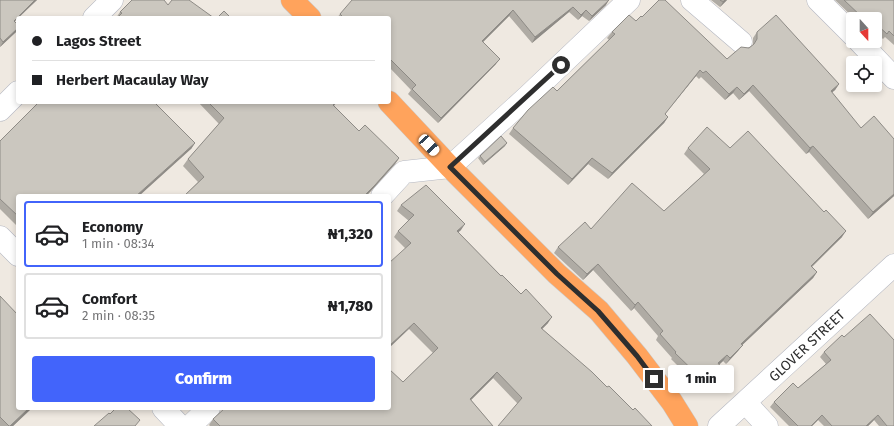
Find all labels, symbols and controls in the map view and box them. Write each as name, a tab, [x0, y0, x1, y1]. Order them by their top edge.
north arrow	[846, 12, 882, 48]
map controls	[846, 12, 882, 92]
text: Lagos Street	[56, 32, 141, 50]
route start	[552, 56, 570, 74]
button: locate	[846, 56, 882, 92]
text: Herbert Macaulay Way	[56, 71, 208, 89]
car	[416, 132, 442, 158]
icon: car	[34, 216, 70, 252]
text: Economy	[82, 218, 143, 236]
text: ₦1,320	[328, 225, 373, 243]
text: 1 min · 08:34	[82, 236, 155, 251]
icon: car	[34, 288, 70, 324]
text: Comfort	[82, 290, 138, 308]
text: ₦1,780	[328, 297, 373, 315]
street label: GLOVER STREET	[766, 306, 849, 385]
text: 2 min · 08:35	[82, 308, 155, 323]
button: Confirm	[32, 356, 375, 402]
callout: 1 min	[668, 365, 734, 393]
route end	[645, 370, 663, 388]
text: 1 min	[685, 371, 717, 386]

